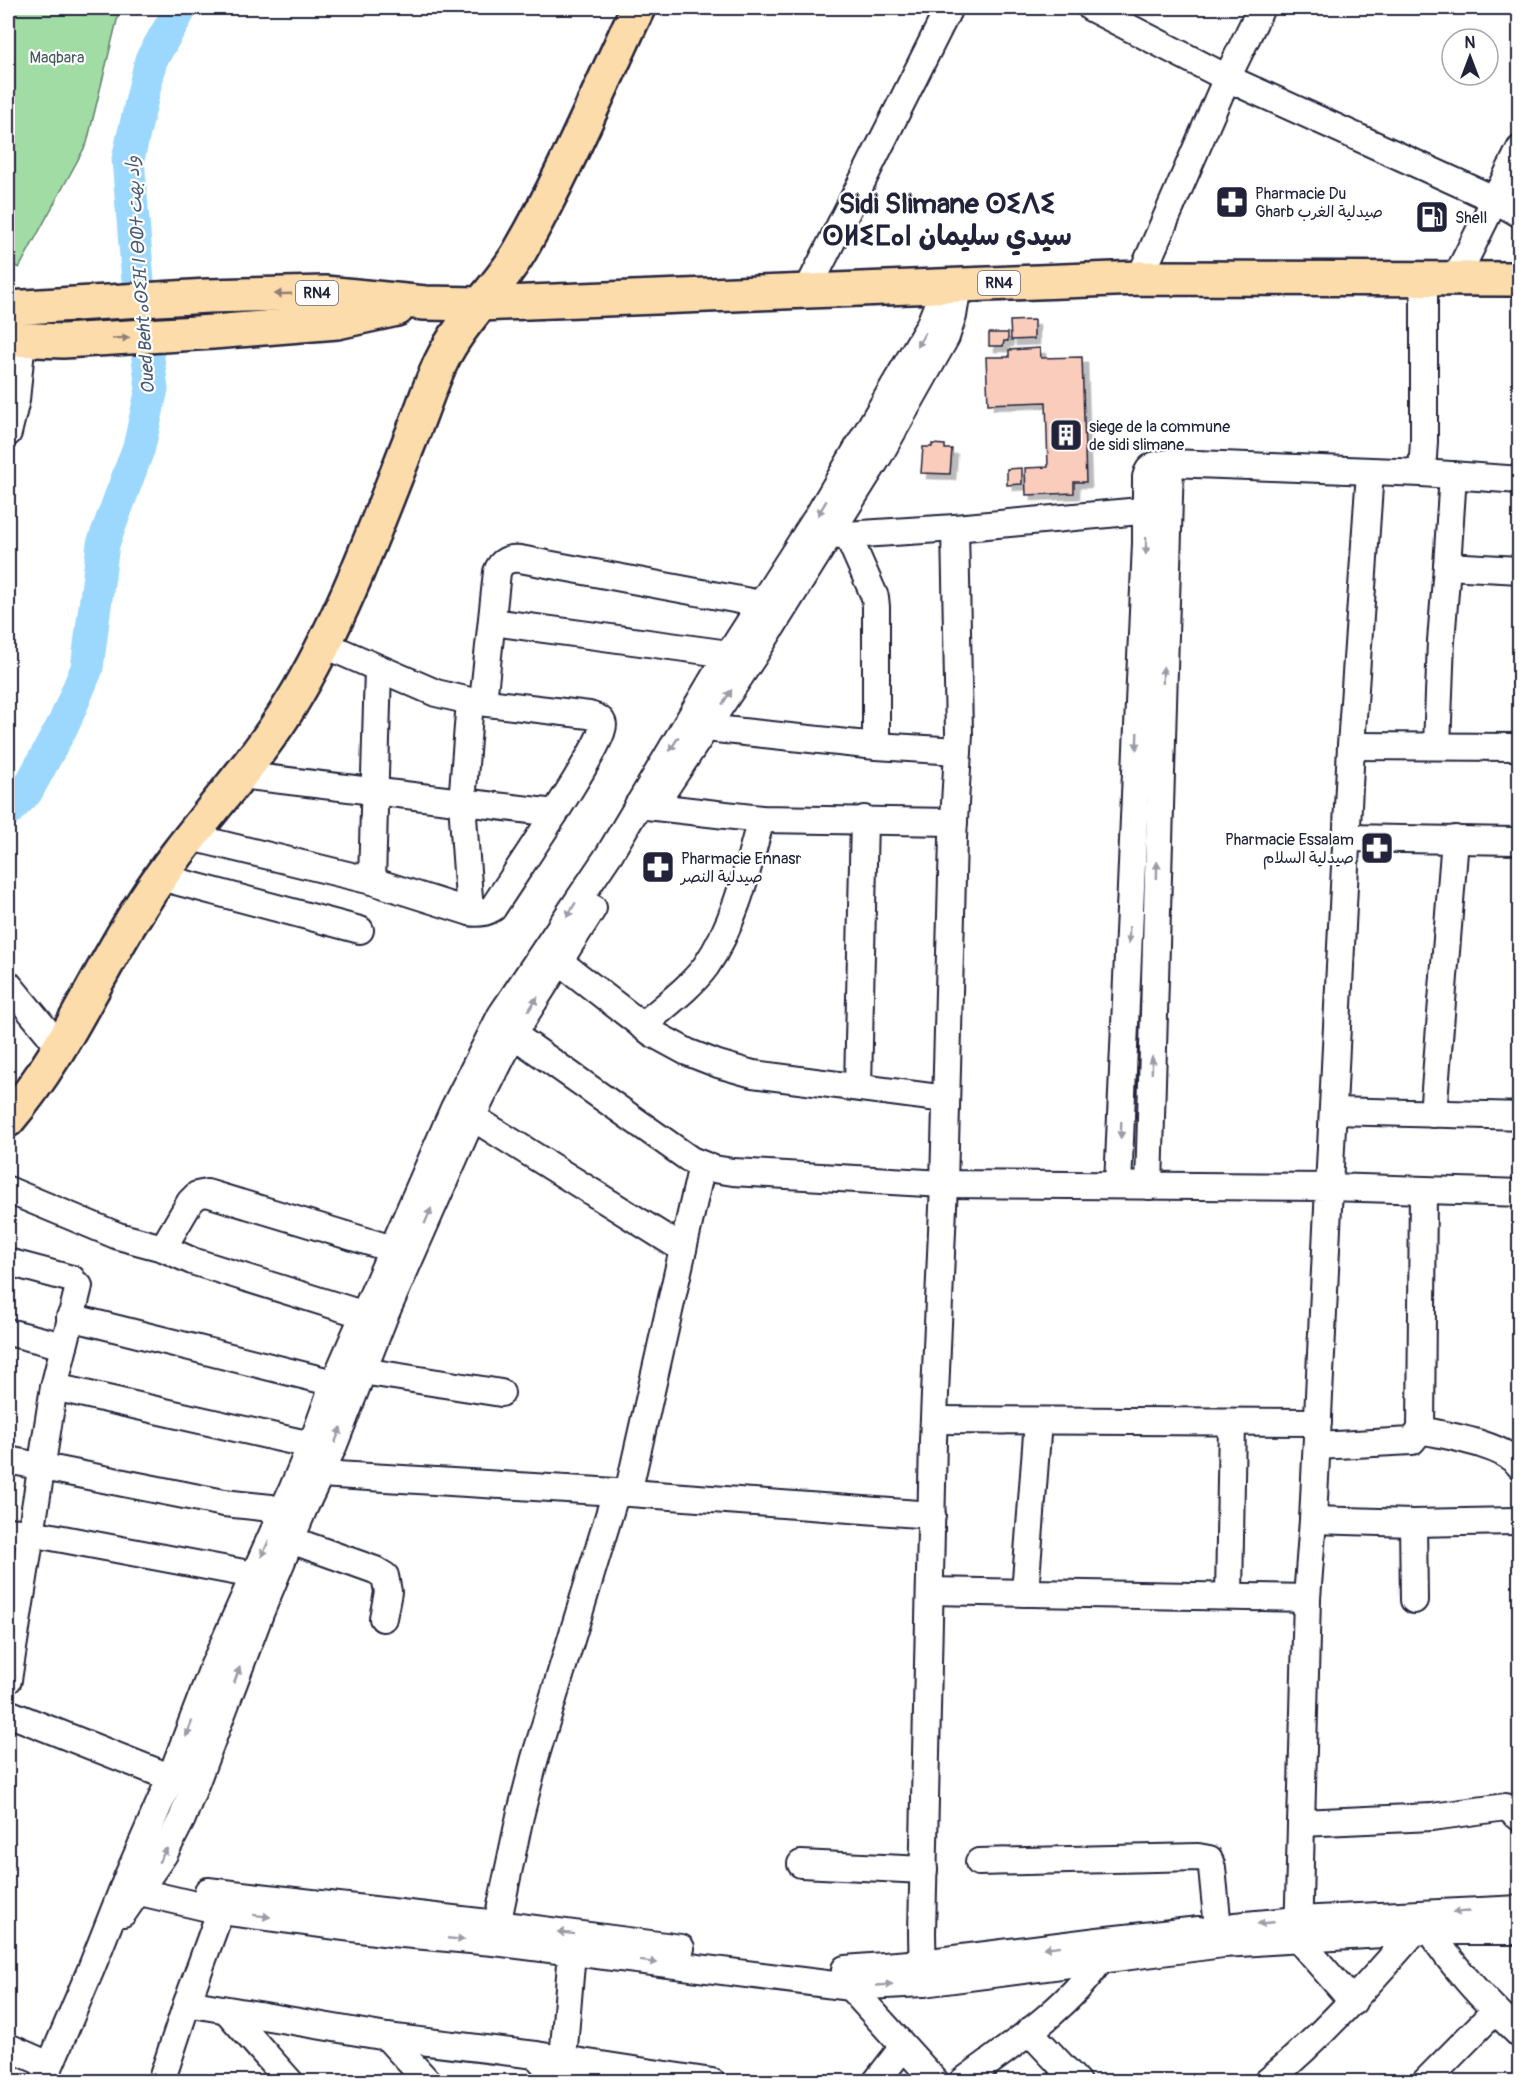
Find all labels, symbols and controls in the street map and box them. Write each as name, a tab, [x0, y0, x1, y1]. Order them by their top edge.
north arrow	[1440, 27, 1500, 87]
text: N	[1465, 33, 1476, 53]
park label: Maqbara	[30, 48, 84, 68]
water label: Oued Beht ⴰⵙⵉⴼ ⵏ ⴱⵀⵜ واد بهت	[121, 154, 160, 395]
pharmacy icon: Pharmacie Du Gharb صيدلية الغرب	[1214, 184, 1250, 220]
place label: Pharmacie Du Gharb صيدلية الغرب	[1255, 184, 1383, 222]
district label: Sidi Slimane ⵙⵉⴷⵉ ⵙⵍⵉⵎⴰⵏ سيدي سليمان	[822, 187, 1072, 256]
fuel station icon: Shell	[1414, 199, 1450, 235]
place label: Shell	[1455, 208, 1487, 228]
road number: RN4	[978, 271, 1020, 295]
road number: RN4	[296, 281, 338, 305]
one-way arrow	[274, 289, 293, 299]
one-way arrow	[916, 332, 926, 349]
one-way arrow	[112, 333, 131, 342]
building icon: siege de la commune de sidi slimane	[1048, 417, 1084, 453]
place label: siege de la commune de sidi slimane	[1089, 417, 1230, 455]
one-way arrow	[817, 500, 828, 516]
one-way arrow	[1141, 536, 1150, 555]
one-way arrow	[1158, 665, 1168, 684]
one-way arrow	[721, 689, 732, 705]
one-way arrow	[1133, 731, 1142, 750]
one-way arrow	[668, 736, 679, 752]
place label: Pharmacie Essalam صيدلية السلام	[1225, 830, 1354, 870]
pharmacy icon: Pharmacie Essalam صيدلية السلام	[1359, 830, 1395, 866]
pharmacy icon: Pharmacie Ennasr صيدلية النصر	[640, 849, 676, 885]
place label: Pharmacie Ennasr صيدلية النصر	[679, 849, 801, 887]
one-way arrow	[1152, 860, 1162, 879]
one-way arrow	[566, 902, 577, 918]
one-way arrow	[1124, 926, 1134, 945]
one-way arrow	[527, 996, 538, 1012]
one-way arrow	[1147, 1055, 1157, 1074]
one-way arrow	[1116, 1121, 1125, 1140]
one-way arrow	[424, 1207, 434, 1225]
one-way arrow	[333, 1426, 343, 1444]
one-way arrow	[260, 1541, 270, 1559]
one-way arrow	[233, 1666, 243, 1684]
one-way arrow	[184, 1720, 194, 1738]
one-way arrow	[158, 1846, 168, 1863]
one-way arrow	[1452, 1907, 1471, 1916]
one-way arrow	[253, 1911, 272, 1921]
one-way arrow	[1257, 1918, 1276, 1928]
one-way arrow	[557, 1929, 576, 1938]
one-way arrow	[446, 1934, 465, 1944]
one-way arrow	[1042, 1942, 1061, 1951]
one-way arrow	[640, 1957, 659, 1967]
one-way arrow	[875, 1981, 894, 1990]

